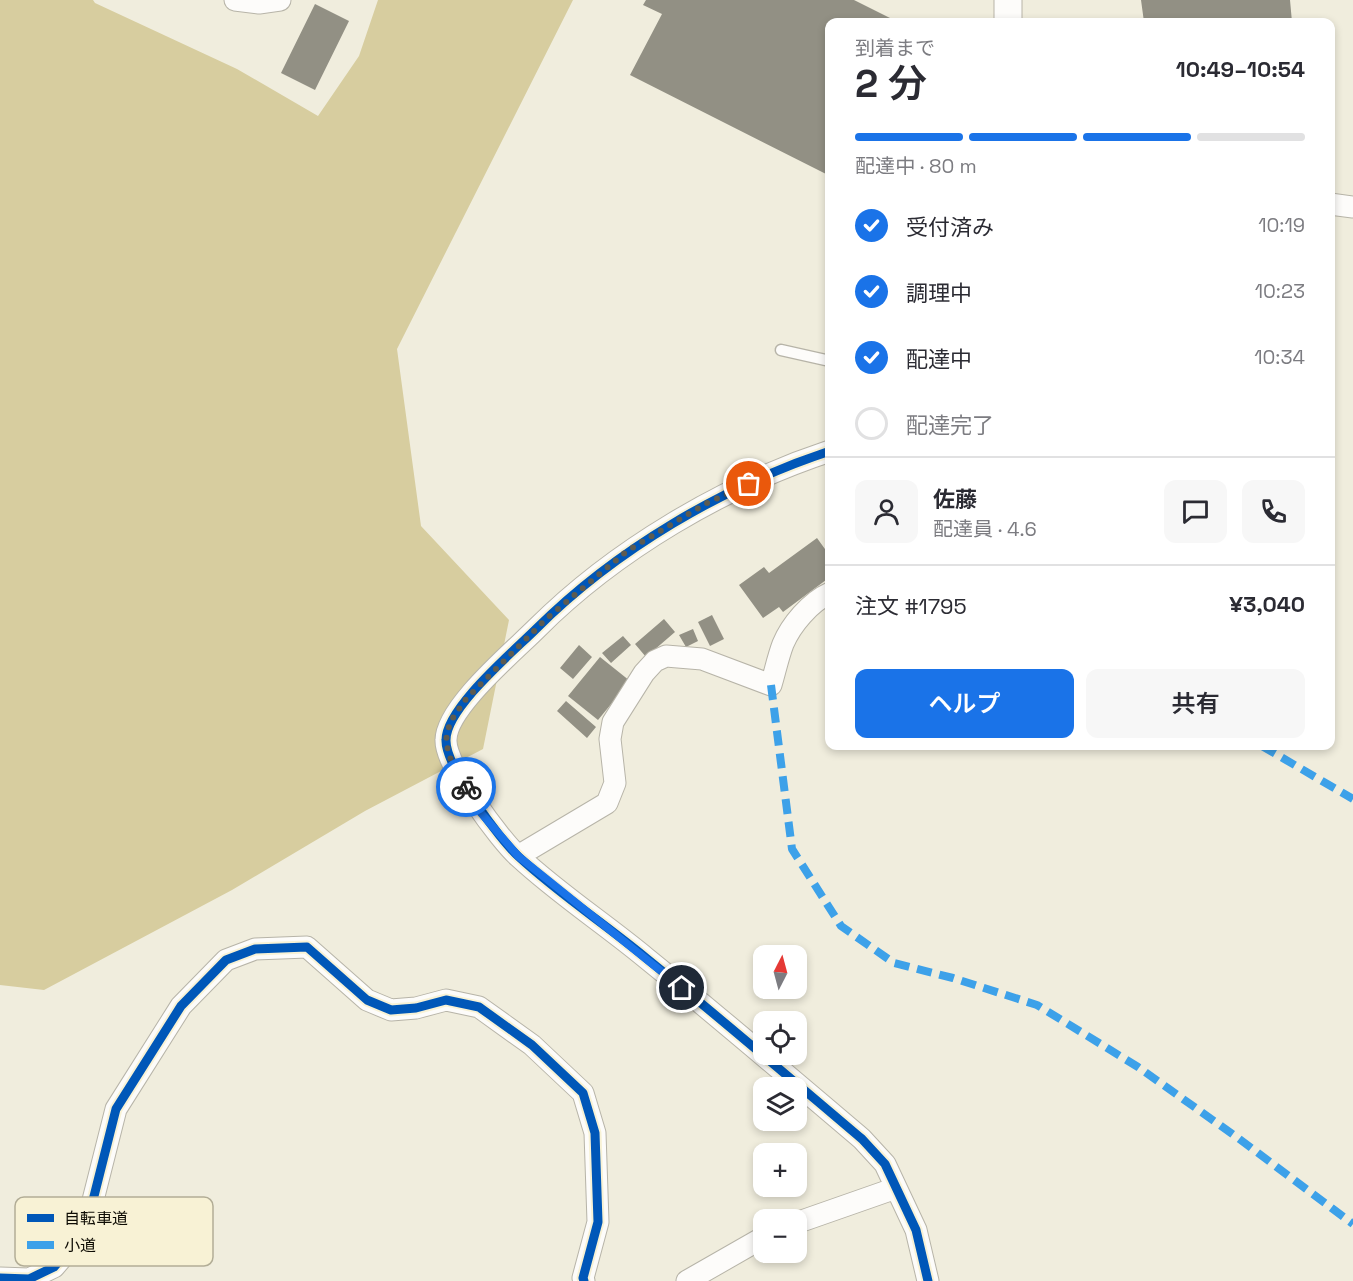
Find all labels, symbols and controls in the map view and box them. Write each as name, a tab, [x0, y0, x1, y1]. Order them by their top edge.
text: 到着まで	[855, 35, 935, 61]
text: 10:49–10:54	[1176, 55, 1305, 83]
text: 2 分	[855, 59, 927, 108]
text: 配達中 · 80 m	[855, 153, 977, 179]
icon: check	[855, 209, 888, 242]
text: 10:19	[1258, 212, 1305, 238]
text: 受付済み	[906, 213, 994, 241]
icon: check	[855, 275, 888, 308]
text: 10:23	[1255, 278, 1305, 304]
text: 調理中	[906, 279, 972, 307]
icon: check	[855, 341, 888, 374]
text: 10:34	[1254, 344, 1305, 370]
text: 配達中	[906, 345, 972, 373]
text: 配達完了	[906, 411, 994, 439]
pin	[723, 458, 774, 509]
icon: bag	[732, 467, 765, 500]
button: person	[855, 480, 918, 543]
button: chat	[1164, 480, 1227, 543]
button: phone	[1242, 480, 1305, 543]
text: 佐藤	[933, 485, 977, 513]
text: 配達員 · 4.6	[933, 516, 1037, 542]
text: ¥3,040	[1229, 590, 1305, 618]
text: 注文 #1795	[855, 592, 967, 620]
button: ヘルプ	[855, 669, 1074, 738]
button: 共有	[1086, 669, 1305, 738]
courier	[436, 757, 496, 817]
icon: bike	[450, 771, 483, 804]
north arrow	[753, 945, 807, 999]
map controls	[753, 945, 807, 1263]
pin	[656, 962, 707, 1013]
icon: home	[665, 971, 698, 1004]
button: locate	[753, 1011, 807, 1065]
button: layers	[753, 1077, 807, 1131]
button: +	[753, 1143, 807, 1197]
legend	[15, 1197, 213, 1266]
text: 自転車道	[64, 1208, 128, 1229]
button: −	[753, 1209, 807, 1263]
text: 小道	[64, 1235, 96, 1256]

